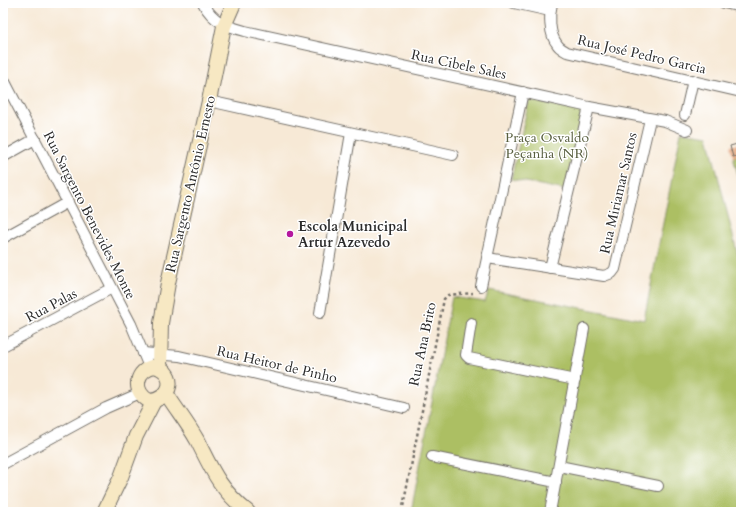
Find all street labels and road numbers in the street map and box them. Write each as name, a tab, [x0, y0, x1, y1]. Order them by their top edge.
street label: Rua José Pedro Garcia	[576, 30, 708, 79]
street label: Rua Cibele Sales	[409, 45, 509, 84]
street label: Rua Sargento Antônio Ernesto	[161, 93, 220, 274]
street label: Rua Sargento Benevides Monte	[39, 128, 140, 303]
street label: Rua Miriamar Santos	[595, 130, 642, 256]
street label: Rua Palas	[22, 284, 81, 327]
street label: Rua Ana Brito	[404, 300, 441, 388]
street label: Rua Heitor de Pinho	[215, 341, 339, 388]

